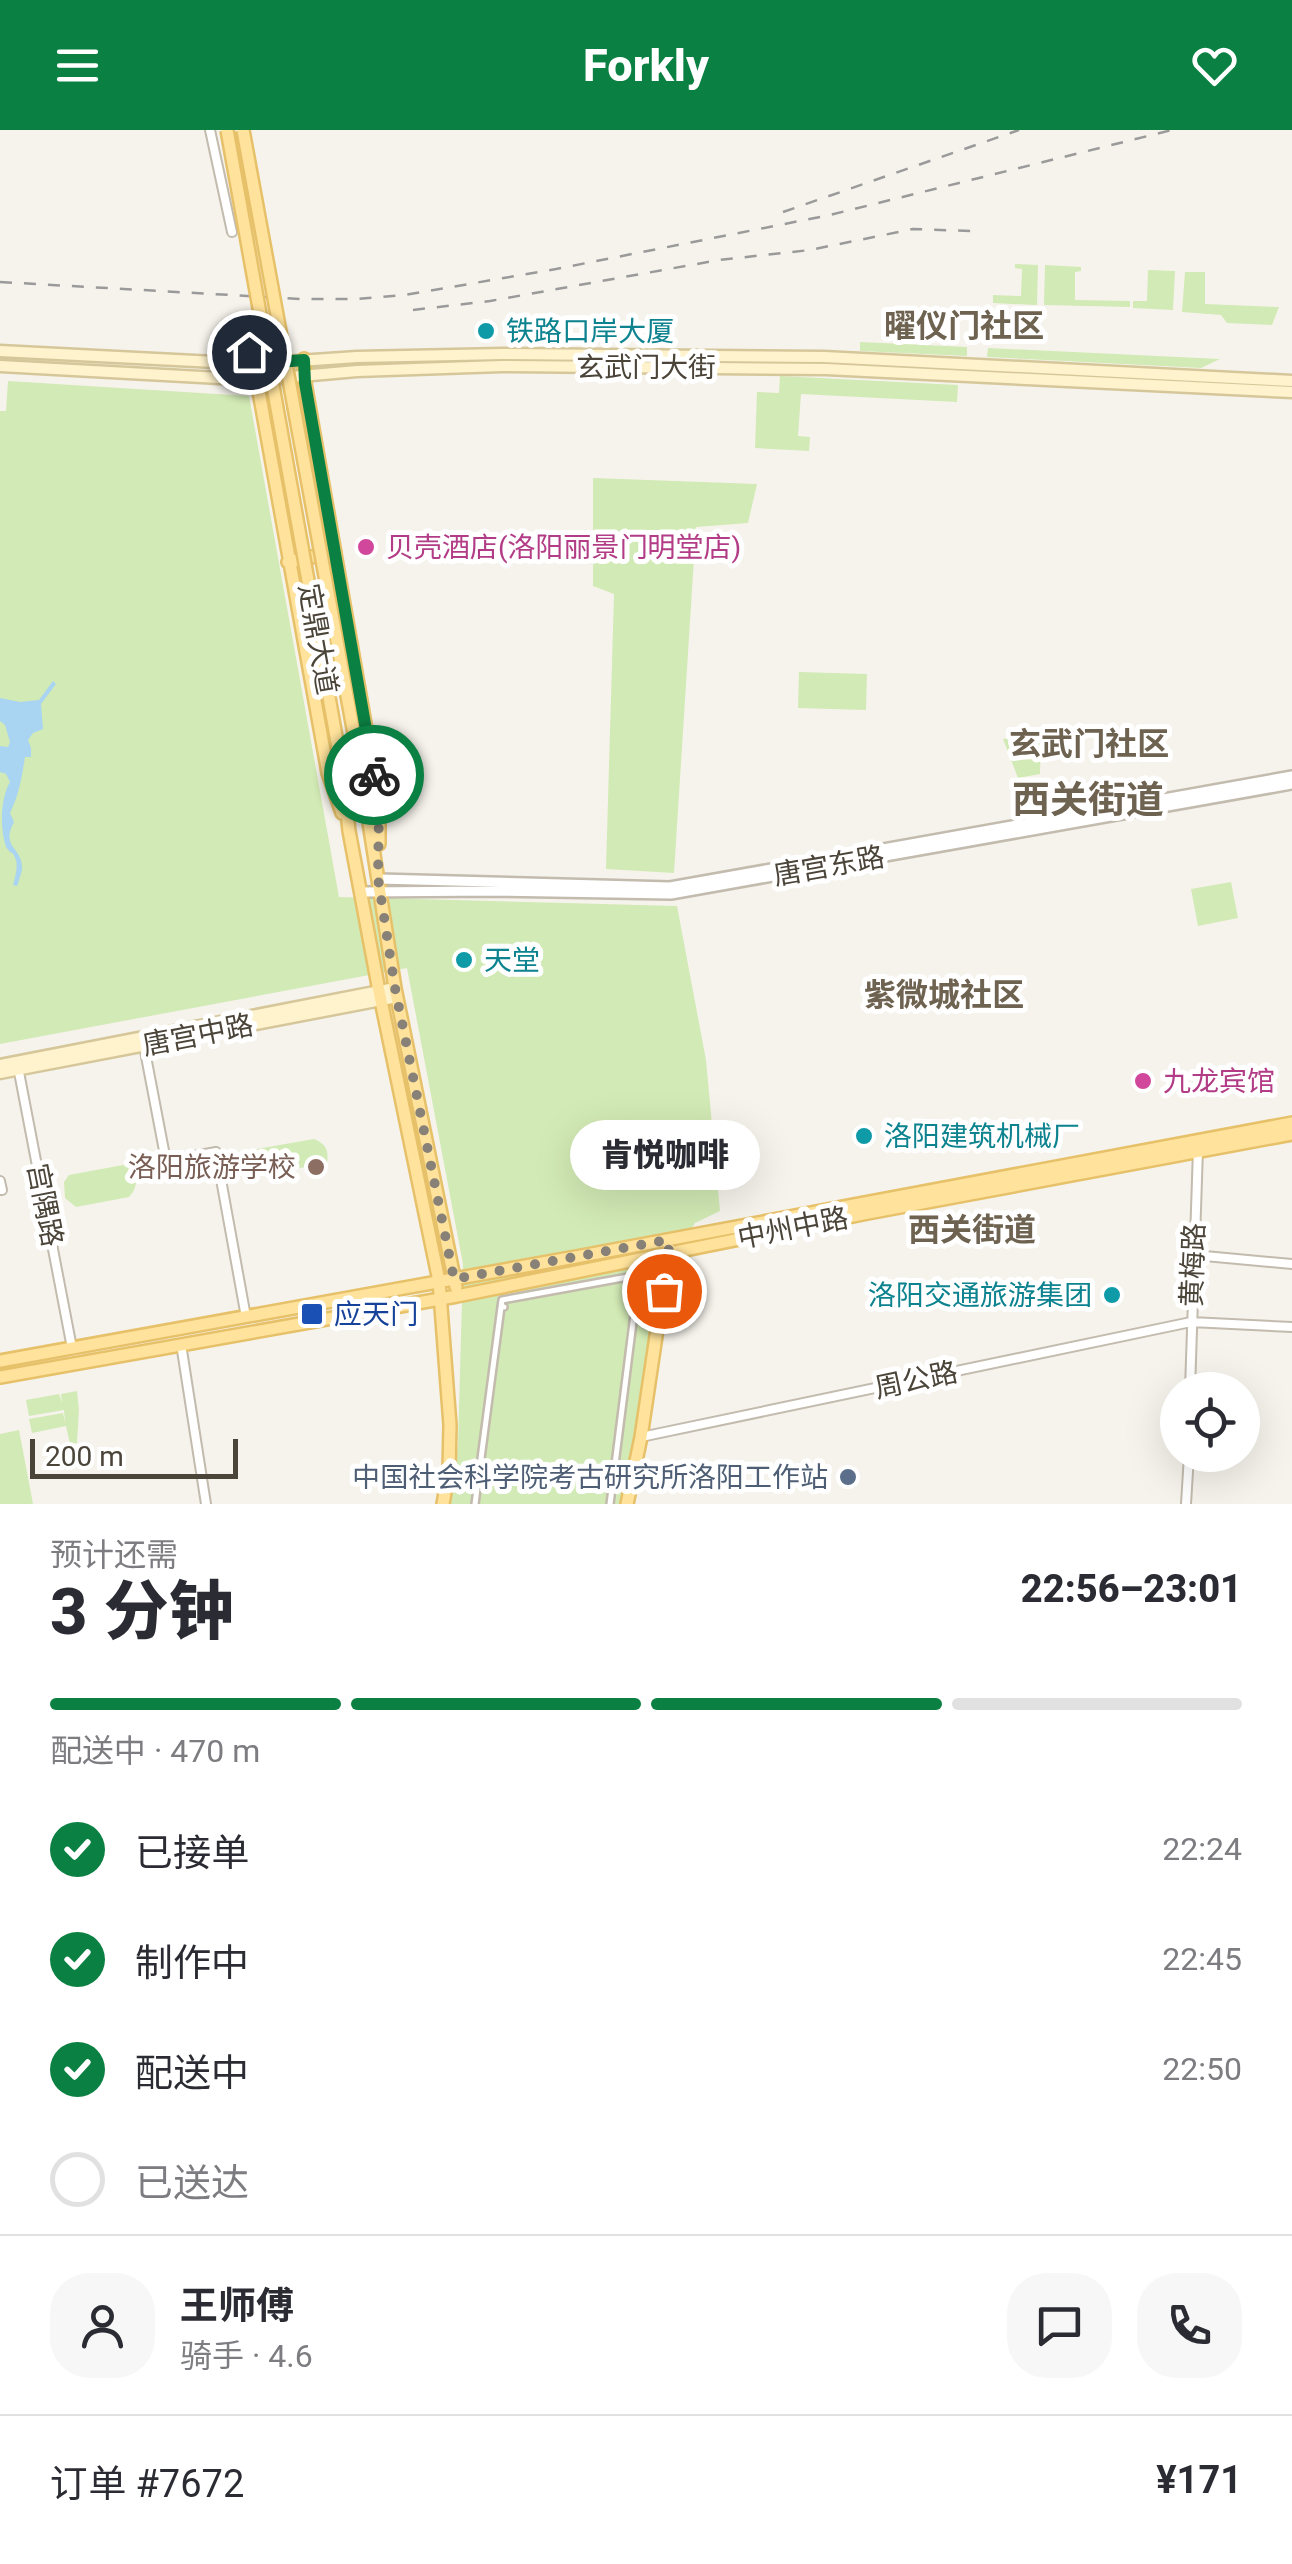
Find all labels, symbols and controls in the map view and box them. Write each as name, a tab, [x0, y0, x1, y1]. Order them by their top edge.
icon: menu	[50, 38, 105, 93]
icon: heart	[1187, 38, 1242, 93]
text: Forkly	[583, 39, 709, 92]
district label: 曜仪门社区	[884, 307, 1044, 345]
pin	[207, 310, 292, 395]
place label: 铁路口岸大厦	[506, 315, 674, 348]
marker: 铁路口岸大厦	[475, 320, 497, 342]
icon: home	[222, 325, 277, 380]
street label: 玄武门大街	[576, 351, 716, 384]
place label: 贝壳酒店(洛阳丽景门明堂店)	[386, 531, 741, 564]
marker: 贝壳酒店(洛阳丽景门明堂店)	[355, 536, 377, 558]
street label: 定鼎大道	[292, 581, 344, 697]
courier	[324, 725, 424, 825]
district label: 玄武门社区	[1009, 725, 1169, 763]
icon: bike	[347, 748, 402, 803]
district label: 西关街道	[1012, 778, 1164, 822]
street label: 唐宫东路	[771, 840, 887, 892]
place label: 天堂	[484, 944, 540, 977]
marker: 天堂	[453, 949, 475, 971]
district label: 紫微城社区	[864, 976, 1024, 1014]
street label: 唐宫中路	[140, 1008, 256, 1062]
place label: 九龙宾馆	[1163, 1065, 1275, 1098]
marker: 九龙宾馆	[1132, 1070, 1154, 1092]
place label: 洛阳建筑机械厂	[884, 1120, 1080, 1153]
callout: 肯悦咖啡	[569, 1121, 759, 1191]
marker: 洛阳建筑机械厂	[853, 1125, 875, 1147]
text: 肯悦咖啡	[601, 1136, 729, 1174]
place label: 洛阳旅游学校	[128, 1151, 296, 1184]
marker: 洛阳旅游学校	[305, 1156, 327, 1178]
street label: 宫隅路	[21, 1161, 69, 1249]
street label: 中州中路	[735, 1201, 851, 1255]
district label: 西关街道	[908, 1211, 1036, 1249]
street label: 黄梅路	[1175, 1222, 1211, 1308]
pin	[622, 1249, 707, 1334]
icon: bag	[637, 1264, 692, 1319]
place label: 洛阳交通旅游集团	[868, 1279, 1092, 1312]
marker: 洛阳交通旅游集团	[1101, 1284, 1123, 1306]
place label: 应天门	[334, 1298, 418, 1331]
marker: 应天门	[299, 1301, 325, 1327]
street label: 周公路	[871, 1355, 961, 1405]
map controls	[1160, 1372, 1260, 1472]
button: locate	[1160, 1372, 1260, 1472]
scale bar	[30, 1434, 238, 1478]
text: 200 m	[45, 1440, 124, 1473]
place label: 中国社会科学院考古研究所洛阳工作站	[352, 1461, 828, 1494]
marker: 中国社会科学院考古研究所洛阳工作站	[837, 1466, 859, 1488]
text: 预计还需	[50, 1536, 178, 1574]
text: 22:56–23:01	[1021, 1567, 1242, 1611]
text: 3 分钟	[50, 1574, 234, 1650]
text: 配送中 · 470 m	[50, 1732, 260, 1770]
icon: check	[50, 1822, 105, 1877]
text: 22:24	[1162, 1830, 1242, 1868]
text: 已接单	[135, 1831, 249, 1875]
icon: check	[50, 1932, 105, 1987]
text: 22:45	[1162, 1940, 1242, 1978]
text: 制作中	[135, 1941, 249, 1985]
icon: check	[50, 2042, 105, 2097]
text: 22:50	[1162, 2050, 1242, 2088]
text: 配送中	[135, 2051, 249, 2095]
text: 已送达	[135, 2161, 249, 2205]
button: person	[50, 2273, 155, 2378]
button: chat	[1007, 2273, 1112, 2378]
button: phone	[1137, 2273, 1242, 2378]
text: 王师傅	[180, 2284, 294, 2328]
text: 骑手 · 4.6	[180, 2337, 313, 2375]
text: ¥171	[1156, 2458, 1242, 2502]
text: 订单 #7672	[50, 2462, 244, 2506]

